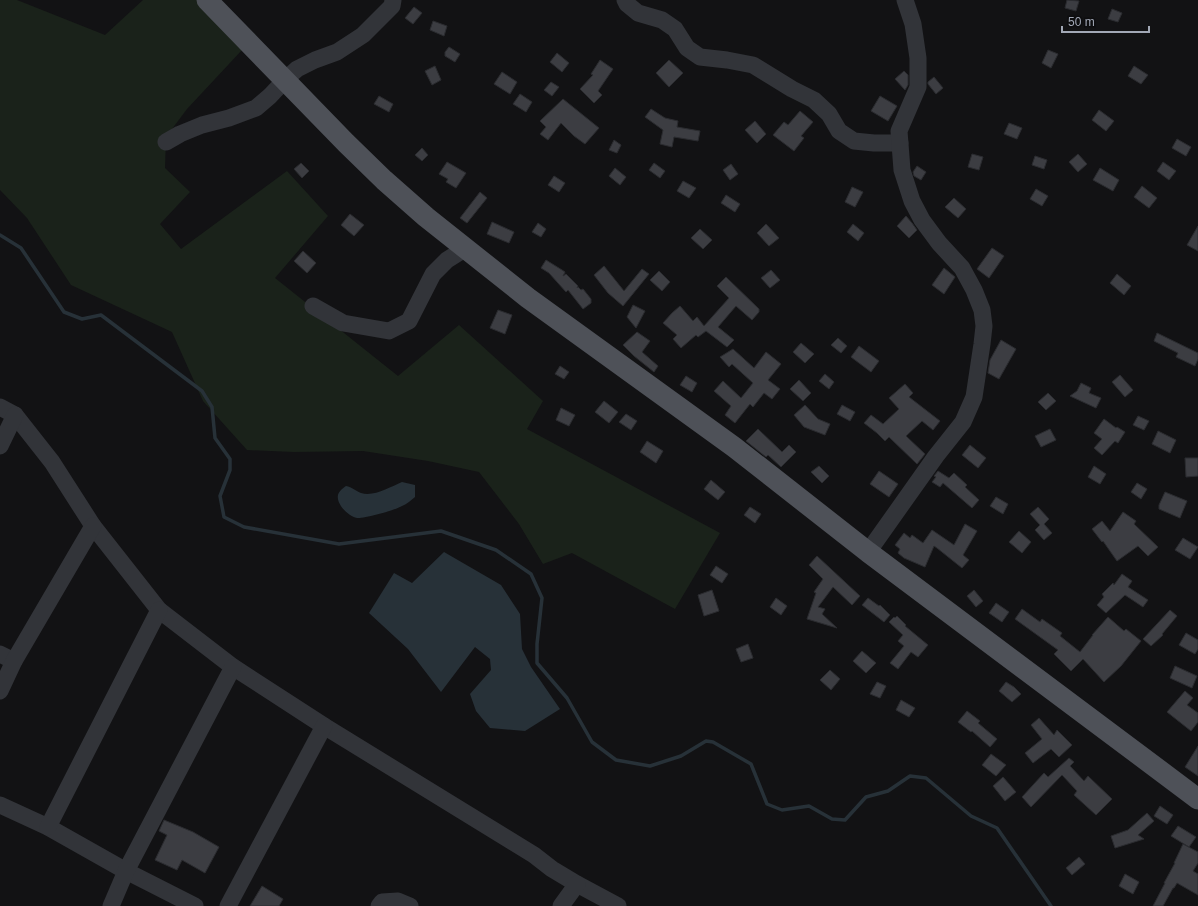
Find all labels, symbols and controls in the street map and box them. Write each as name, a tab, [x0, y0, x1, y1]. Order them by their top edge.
scale bar	[1062, 8, 1149, 34]
text: 50 m	[1068, 15, 1095, 29]

